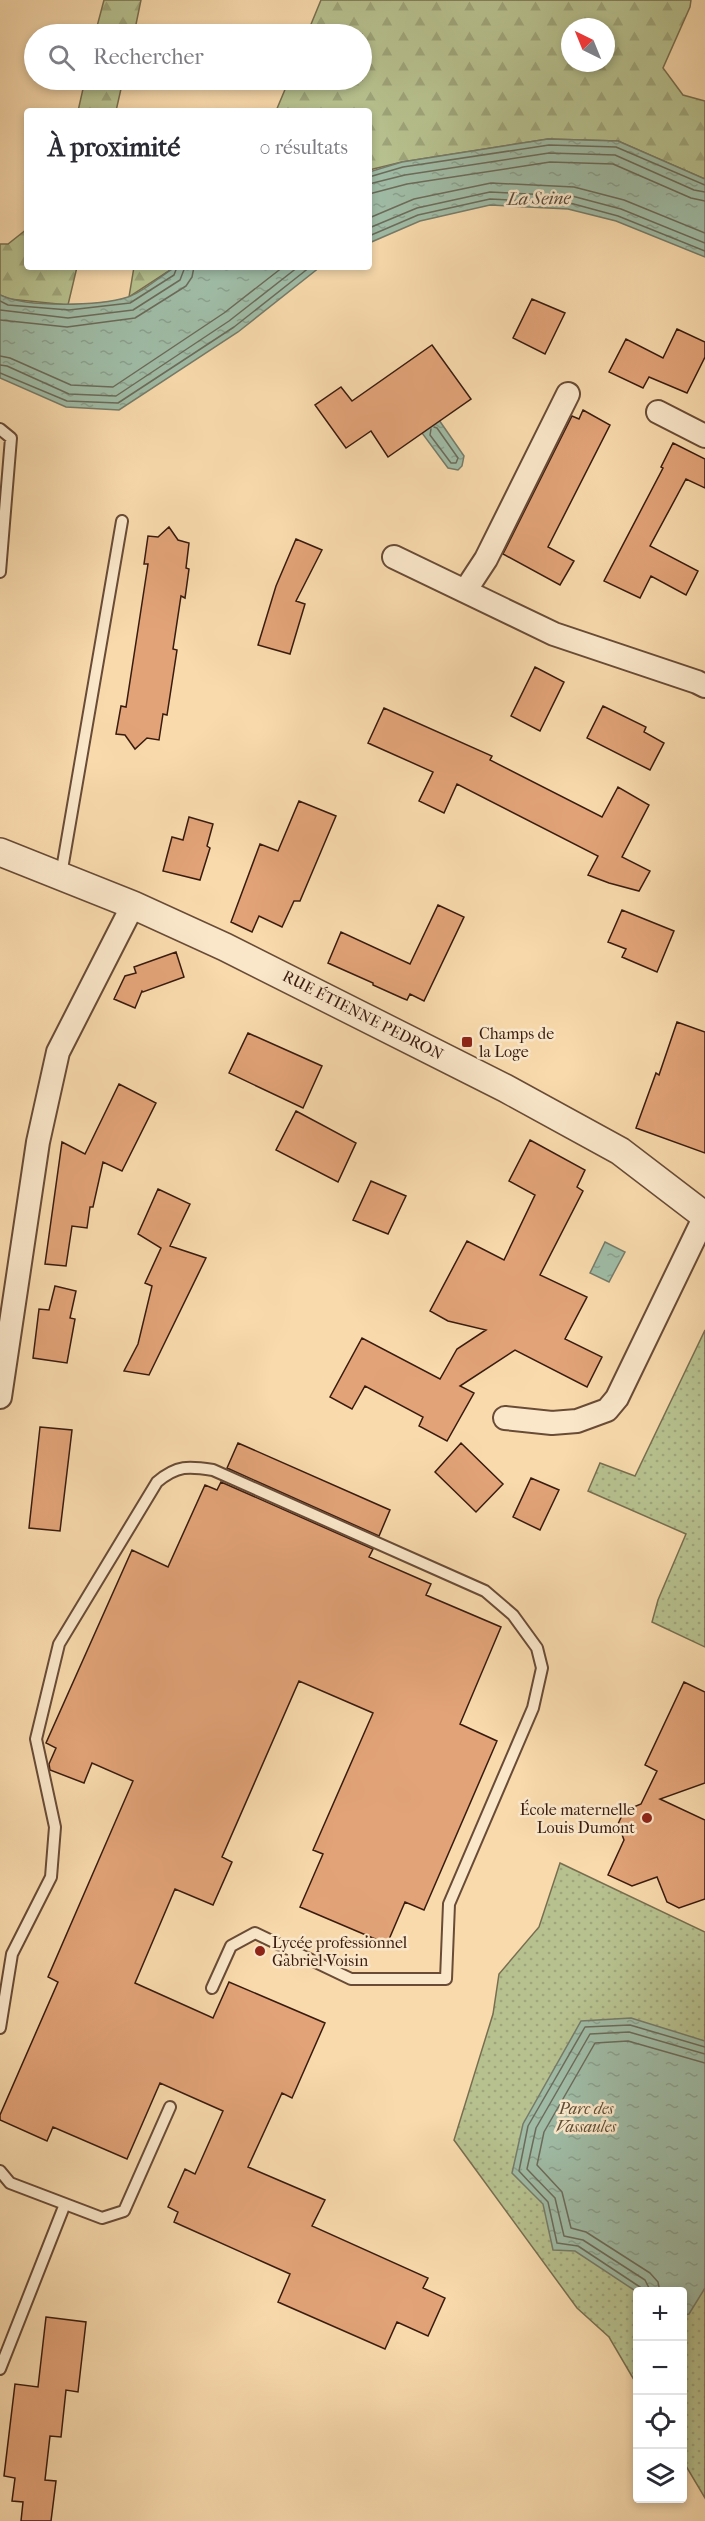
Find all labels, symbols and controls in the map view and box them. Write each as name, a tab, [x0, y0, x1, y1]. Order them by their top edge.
north arrow	[561, 18, 615, 72]
search box	[24, 24, 372, 90]
icon: search	[45, 41, 78, 74]
text: Rechercher	[93, 44, 204, 70]
text: À proximité	[48, 132, 180, 163]
text: 0 résultats	[259, 136, 348, 159]
water label: La Seine	[505, 188, 572, 210]
street label: RUE ÉTIENNE PEDRON	[279, 965, 447, 1064]
place label: Champs de la Loge	[478, 1024, 554, 1061]
marker: Champs de la Loge	[460, 1035, 474, 1049]
place label: École maternelle Louis Dumont	[520, 1799, 635, 1837]
marker: École maternelle Louis Dumont	[640, 1811, 654, 1825]
place label: Lycée professionnel Gabriel Voisin	[272, 1933, 408, 1970]
marker: Lycée professionnel Gabriel Voisin	[253, 1944, 267, 1958]
park label: Parc des Vassaules	[556, 2099, 617, 2136]
map controls	[633, 2287, 687, 2503]
button: +	[633, 2287, 687, 2341]
button: −	[633, 2341, 687, 2395]
button: locate	[633, 2395, 687, 2449]
button: layers	[633, 2449, 687, 2503]

